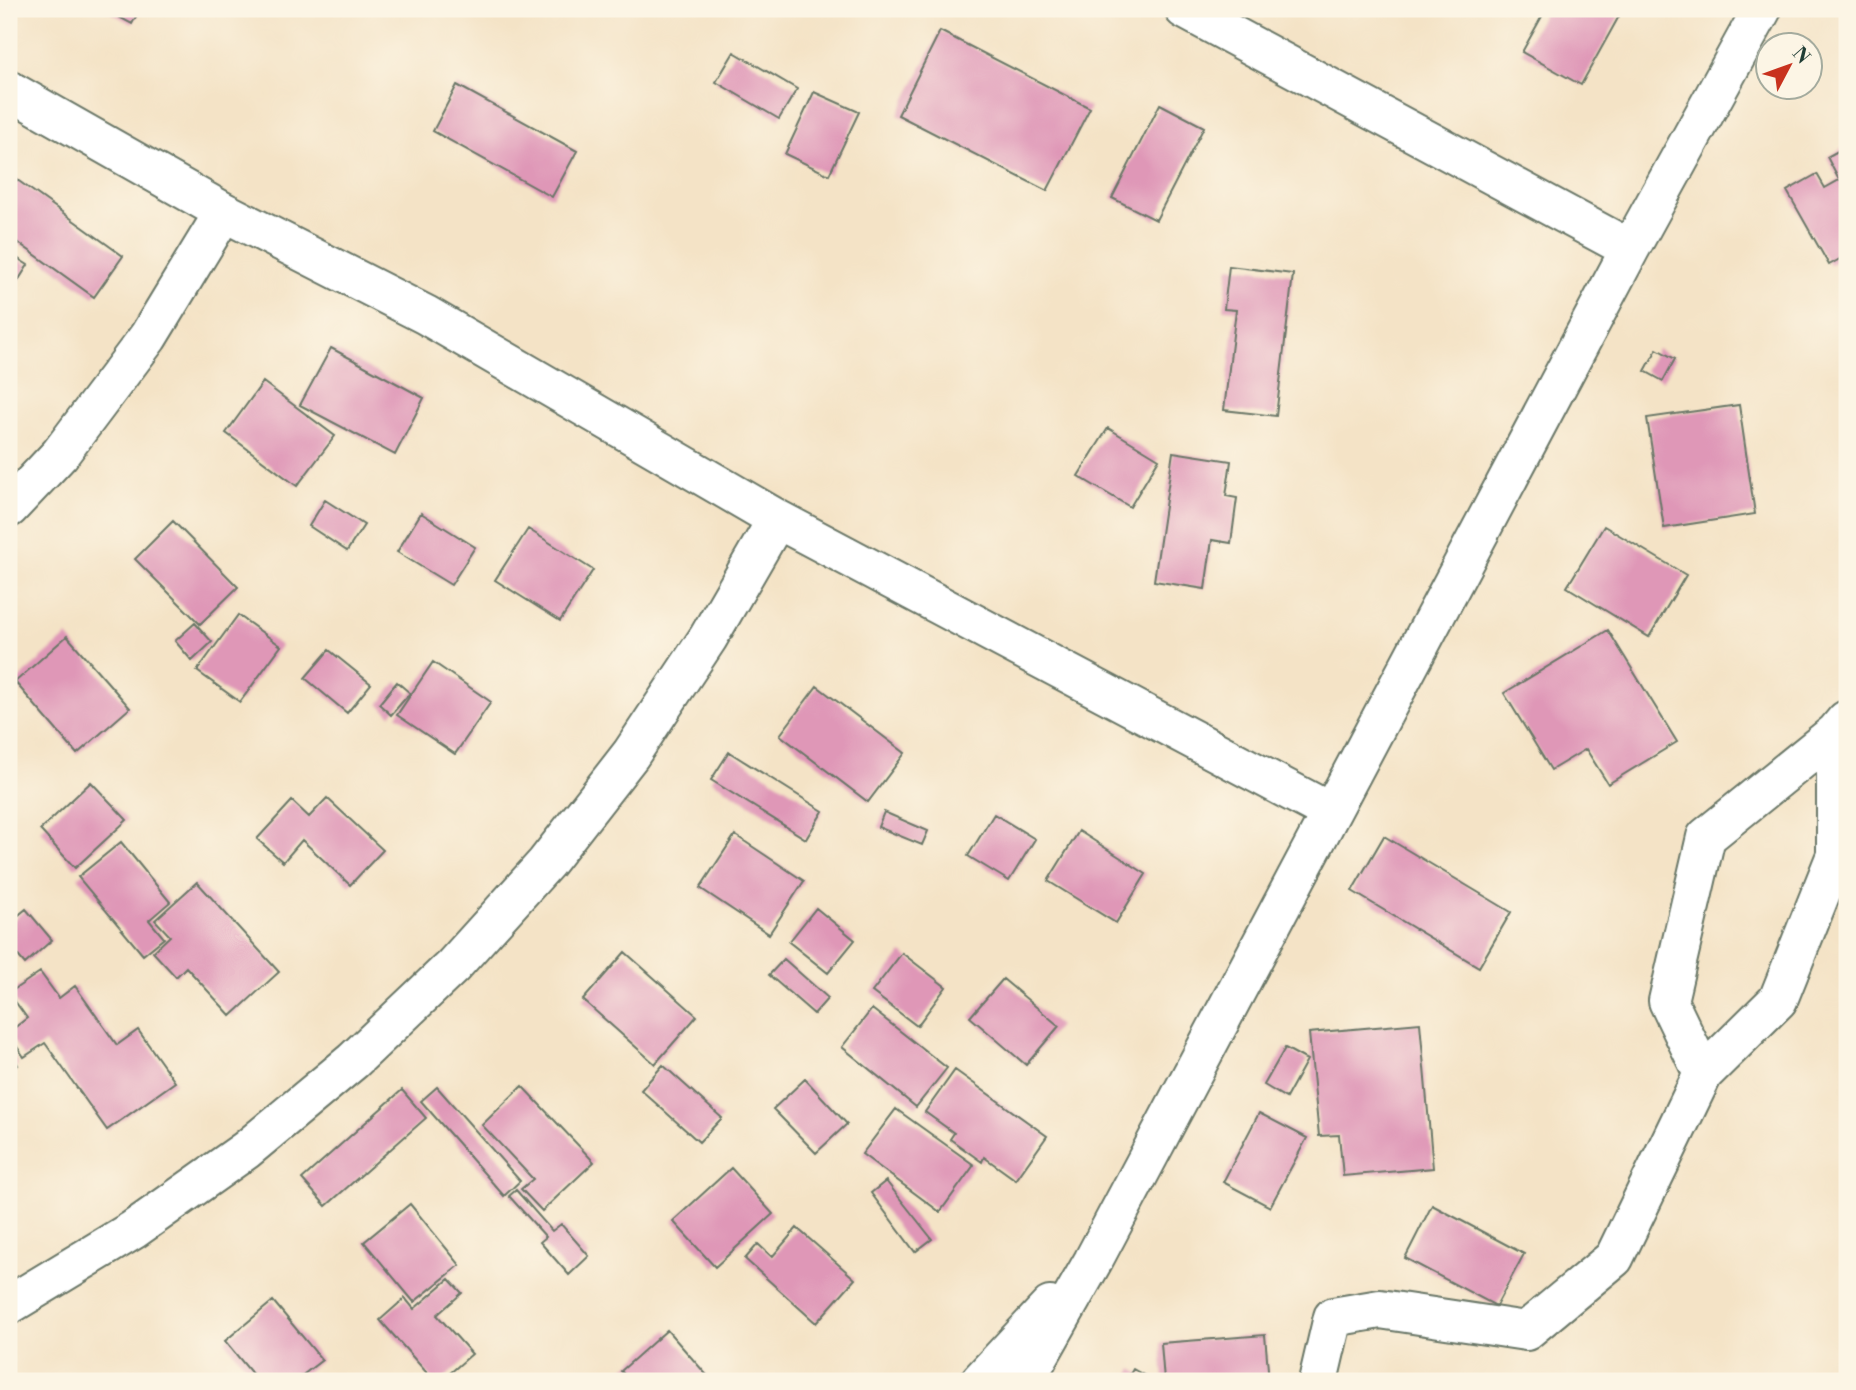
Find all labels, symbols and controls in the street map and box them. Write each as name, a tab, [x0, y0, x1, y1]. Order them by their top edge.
north arrow	[1755, 32, 1825, 102]
text: N	[1787, 42, 1815, 69]

